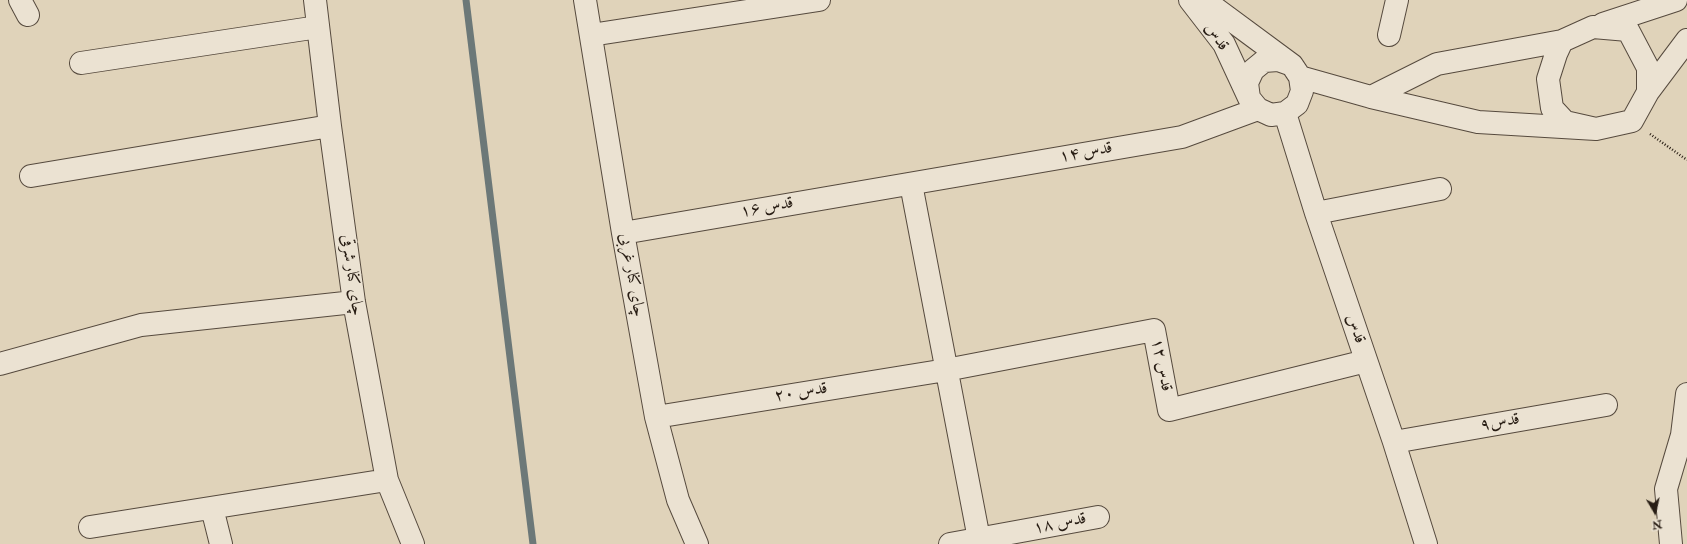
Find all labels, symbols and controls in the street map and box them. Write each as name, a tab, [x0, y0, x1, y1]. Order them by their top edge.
street label: قدس	[1199, 19, 1233, 55]
street label: قدس ۱۴	[1058, 138, 1114, 168]
street label: قدس ۱۶	[739, 193, 795, 223]
street label: چای کنار غربی	[614, 231, 648, 319]
street label: چای کنار شرقی	[335, 233, 367, 317]
street label: قدس	[1340, 312, 1370, 346]
street label: قدس ۱۲	[1146, 337, 1176, 393]
street label: قدس ۲۰	[773, 379, 829, 407]
street label: قدس۹	[1479, 409, 1521, 437]
north arrow	[1635, 492, 1675, 532]
street label: قدس ۱۸	[1032, 509, 1088, 539]
text: N	[1651, 517, 1663, 532]

